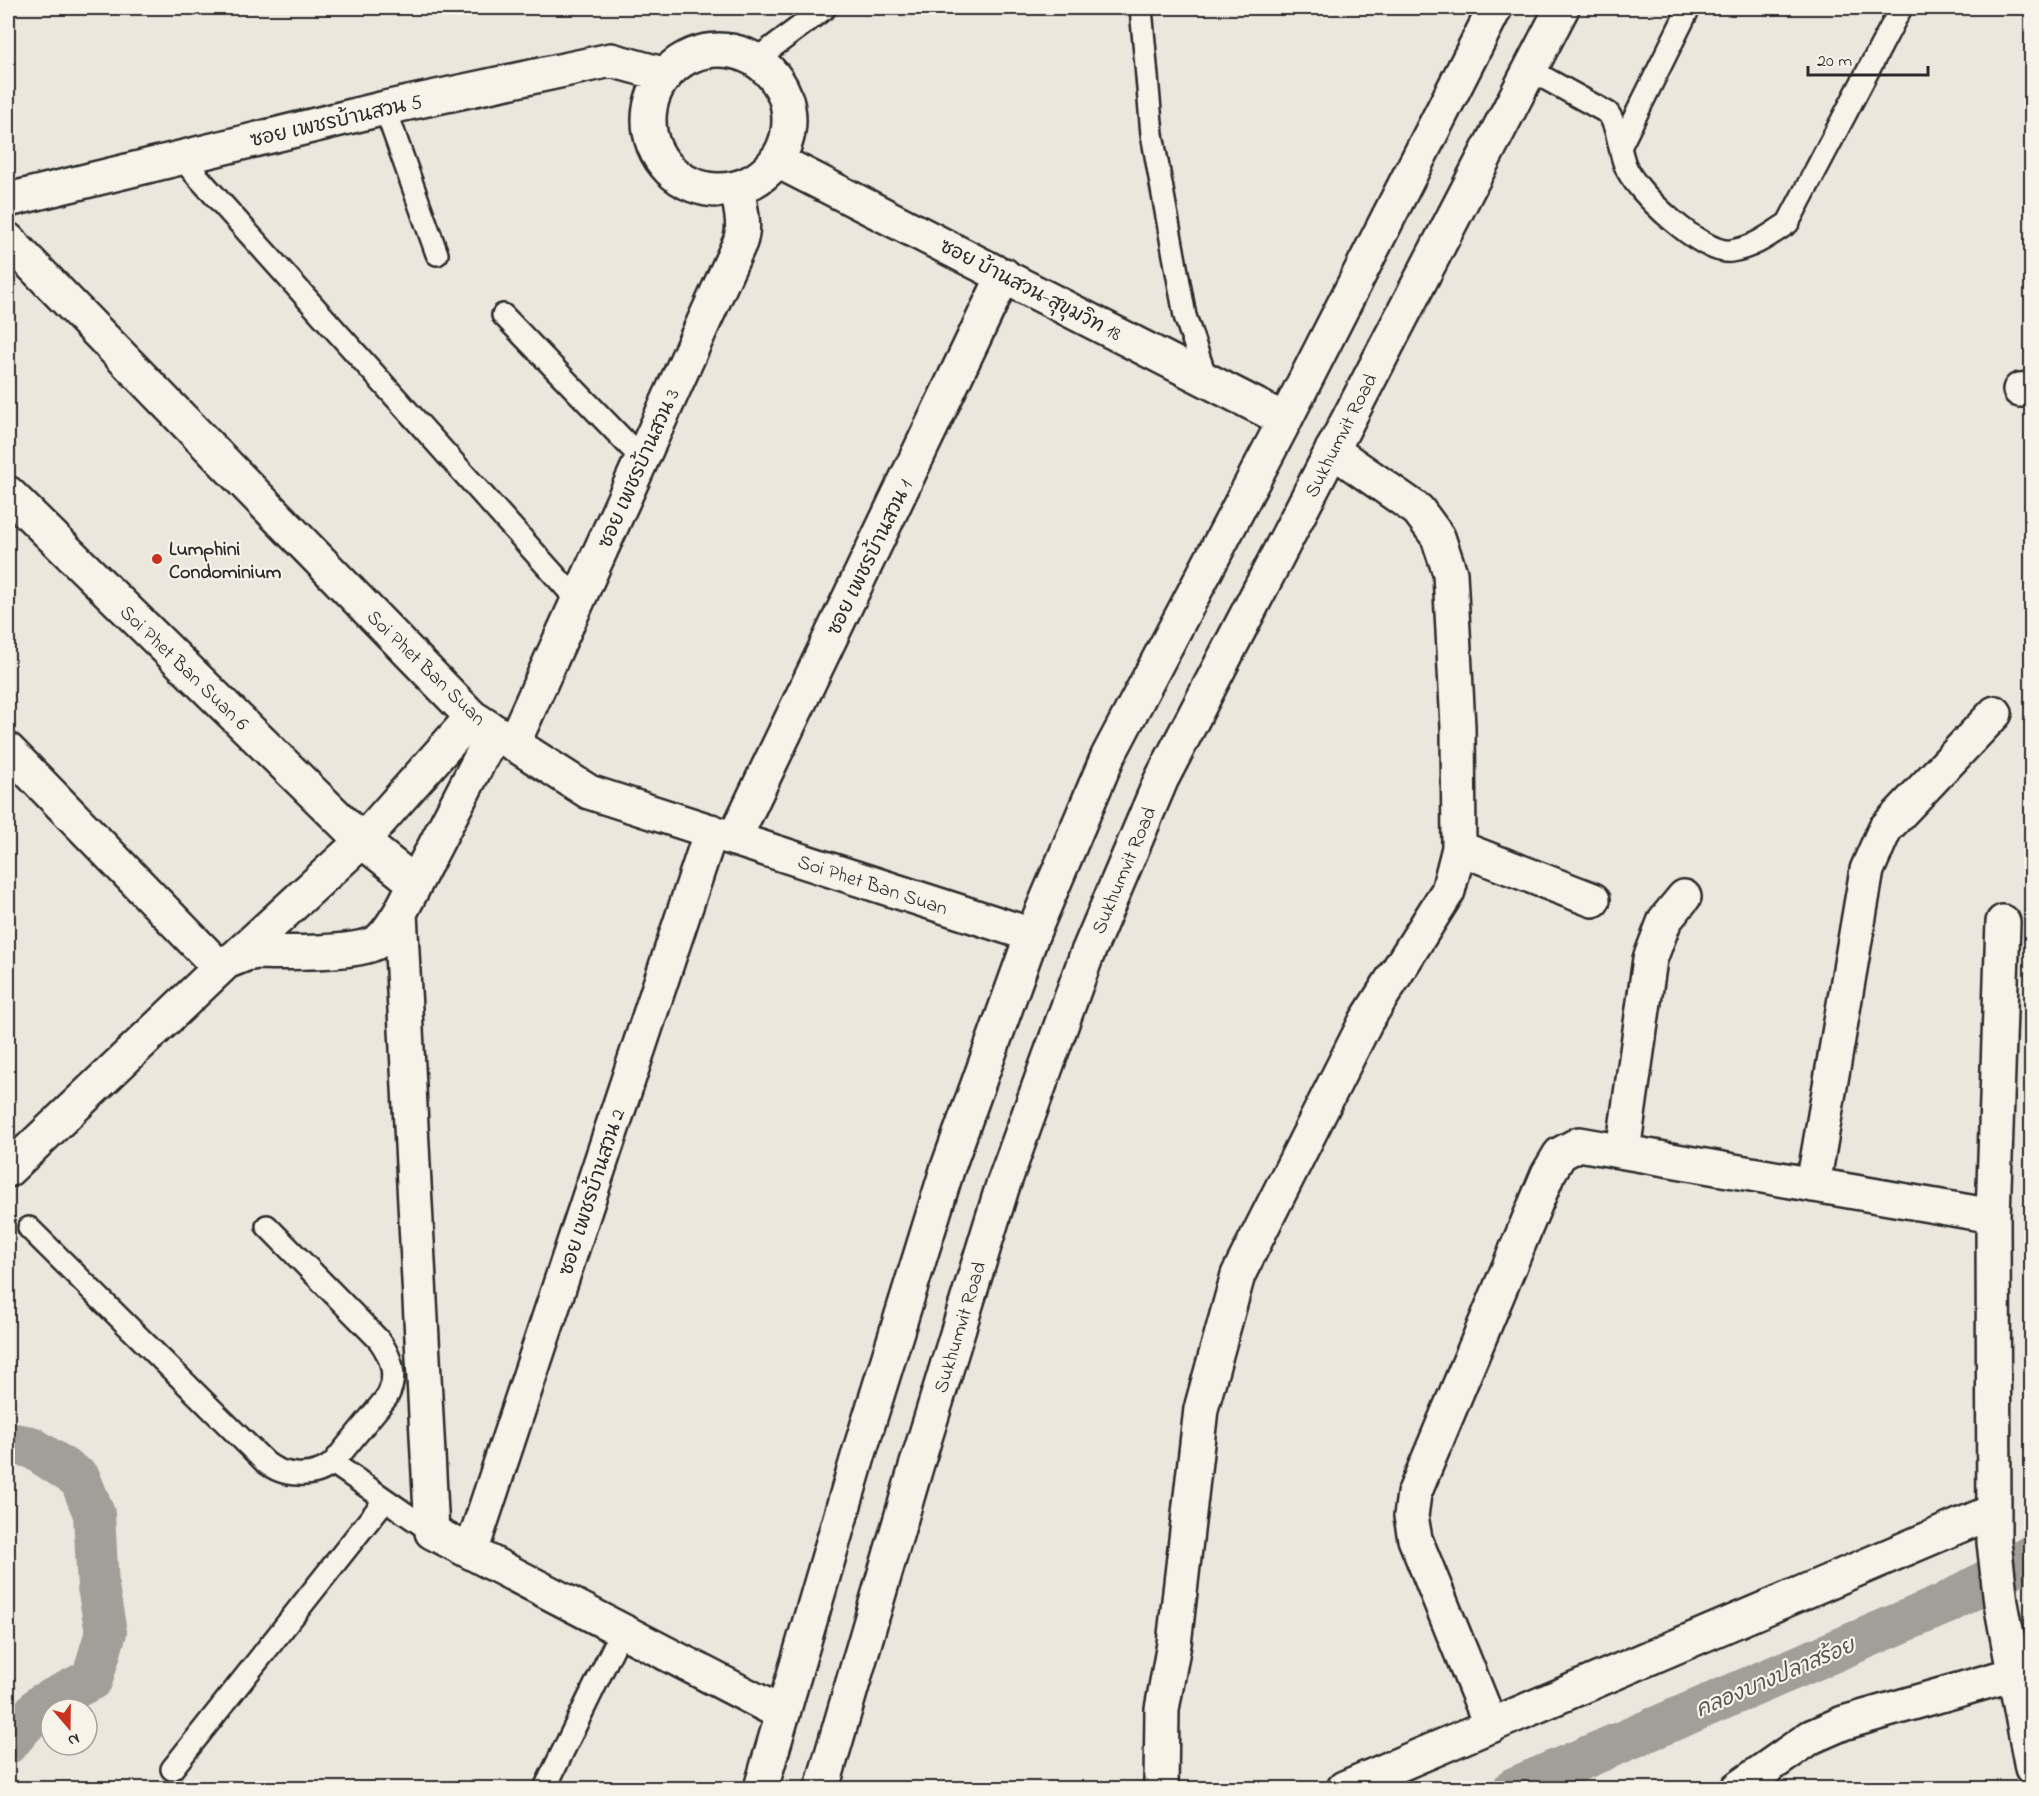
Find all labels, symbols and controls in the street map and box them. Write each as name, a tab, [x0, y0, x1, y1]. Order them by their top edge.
scale bar	[1808, 39, 1928, 77]
text: 20 m	[1817, 49, 1852, 75]
street label: ซอย เพชรบ้านสวน 5	[248, 88, 425, 156]
street label: ซอย บ้านสวน-สุขุมวิท 18	[934, 232, 1126, 350]
street label: Sukhumvit Road	[1298, 369, 1386, 503]
street label: ซอย เพชรบ้านสวน 3	[591, 384, 689, 554]
street label: ซอย เพชรบ้านสวน 1	[820, 475, 922, 641]
place label: Lumphini Condominium	[169, 536, 282, 588]
marker: Lumphini Condominium	[150, 552, 164, 566]
street label: Soi Phet Ban Suan 6	[112, 599, 255, 738]
street label: Soi Phet Ban Suan	[359, 604, 492, 734]
street label: Sukhumvit Road	[1085, 803, 1165, 939]
street label: Soi Phet Ban Suan	[793, 848, 951, 924]
street label: ซอย เพชรบ้านสวน 2	[552, 1105, 634, 1280]
street label: Sukhumvit Road	[928, 1259, 995, 1397]
water label: คลองบางปลาสร้อย	[1691, 1631, 1862, 1726]
north arrow	[39, 1697, 99, 1757]
text: N	[64, 1726, 83, 1752]

